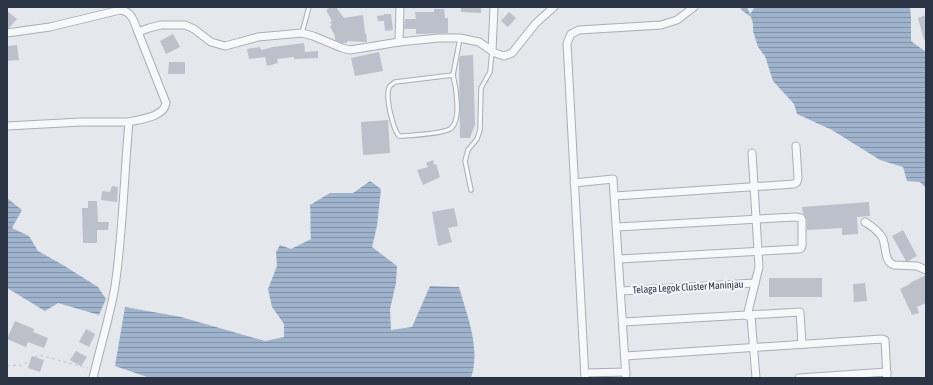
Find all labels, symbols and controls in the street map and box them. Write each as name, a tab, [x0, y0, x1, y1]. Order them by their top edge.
street label: Telaga Legok Cluster Maninjau	[632, 279, 744, 295]

